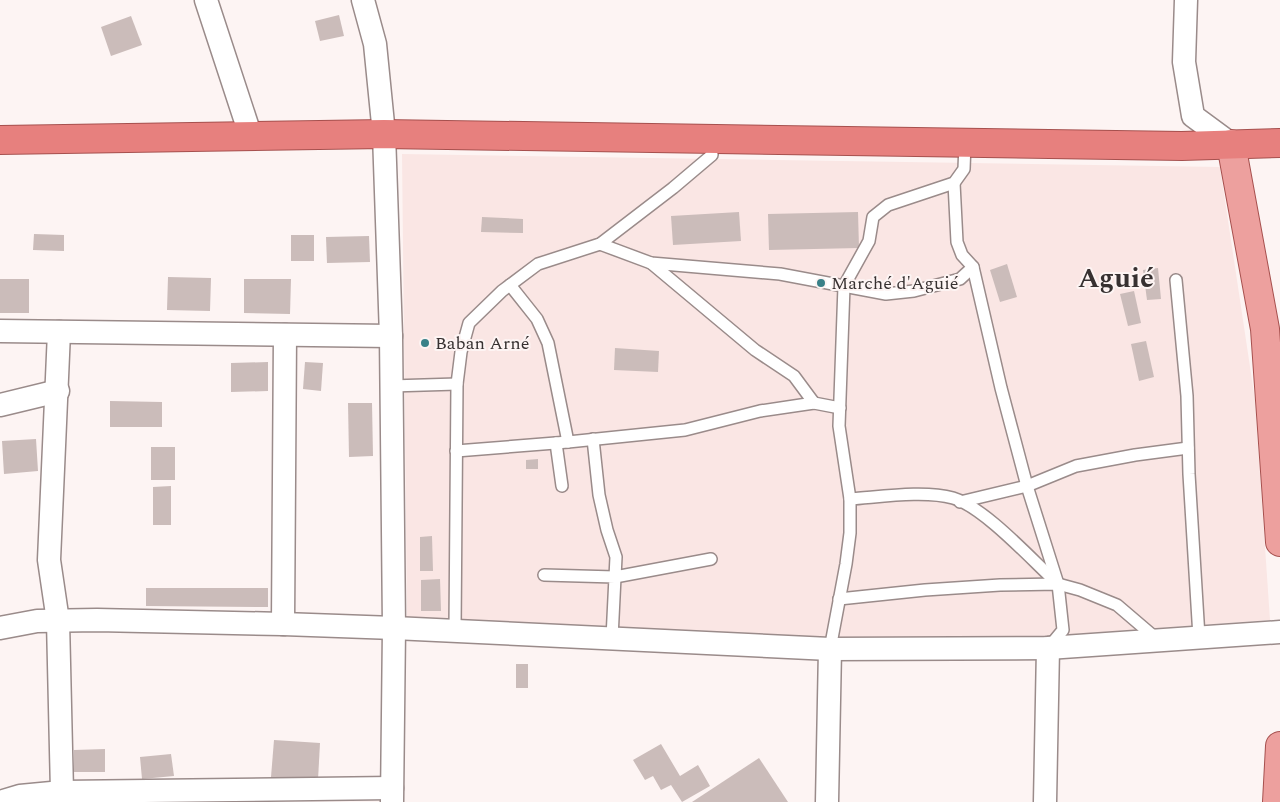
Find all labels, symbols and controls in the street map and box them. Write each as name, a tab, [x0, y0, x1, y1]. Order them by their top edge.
district label: Aguié	[1078, 257, 1154, 300]
place label: Marché d'Aguié	[831, 270, 959, 297]
marker: Marché d'Aguié	[815, 277, 827, 289]
place label: Baban Arné	[435, 330, 530, 357]
marker: Baban Arné	[419, 337, 431, 349]

